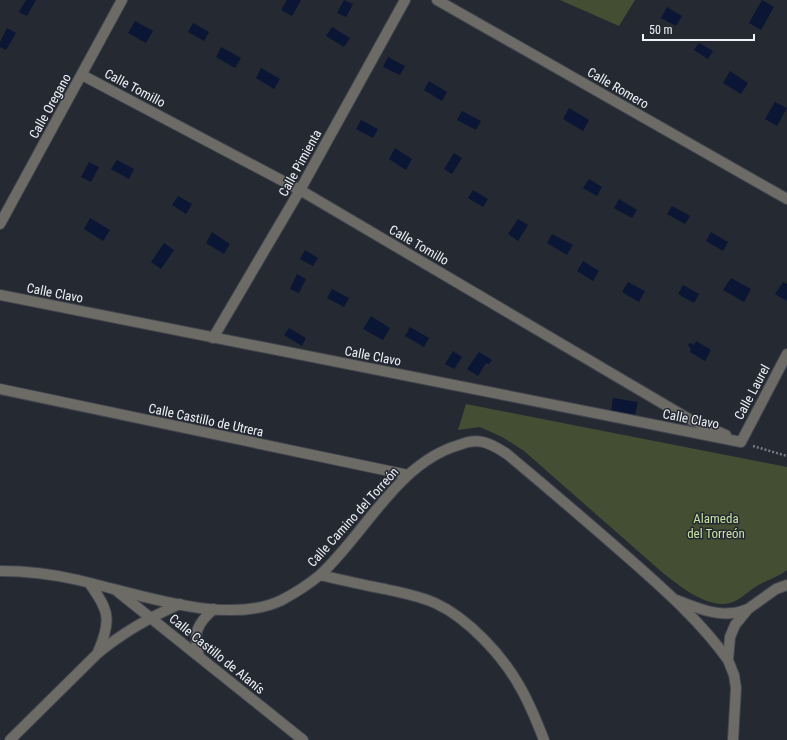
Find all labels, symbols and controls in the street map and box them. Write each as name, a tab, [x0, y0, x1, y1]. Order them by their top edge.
scale bar	[643, 16, 754, 42]
text: 50 m	[649, 23, 673, 37]
street label: Calle Romero	[585, 64, 651, 112]
street label: Calle Tomillo	[102, 66, 168, 110]
street label: Calle Oregano	[26, 71, 74, 141]
street label: Calle Pimienta	[275, 127, 325, 199]
street label: Calle Tomillo	[387, 222, 451, 268]
street label: Calle Clavo	[26, 280, 84, 306]
street label: Calle Clavo	[344, 343, 402, 369]
street label: Calle Laurel	[731, 362, 773, 422]
street label: Calle Castillo de Utrera	[147, 400, 265, 440]
street label: Calle Clavo	[662, 406, 720, 432]
street label: Calle Camino del Torreón	[304, 464, 402, 570]
park label: Alameda del Torreón	[687, 511, 745, 541]
street label: Calle Castillo de Alanís	[166, 611, 268, 697]

